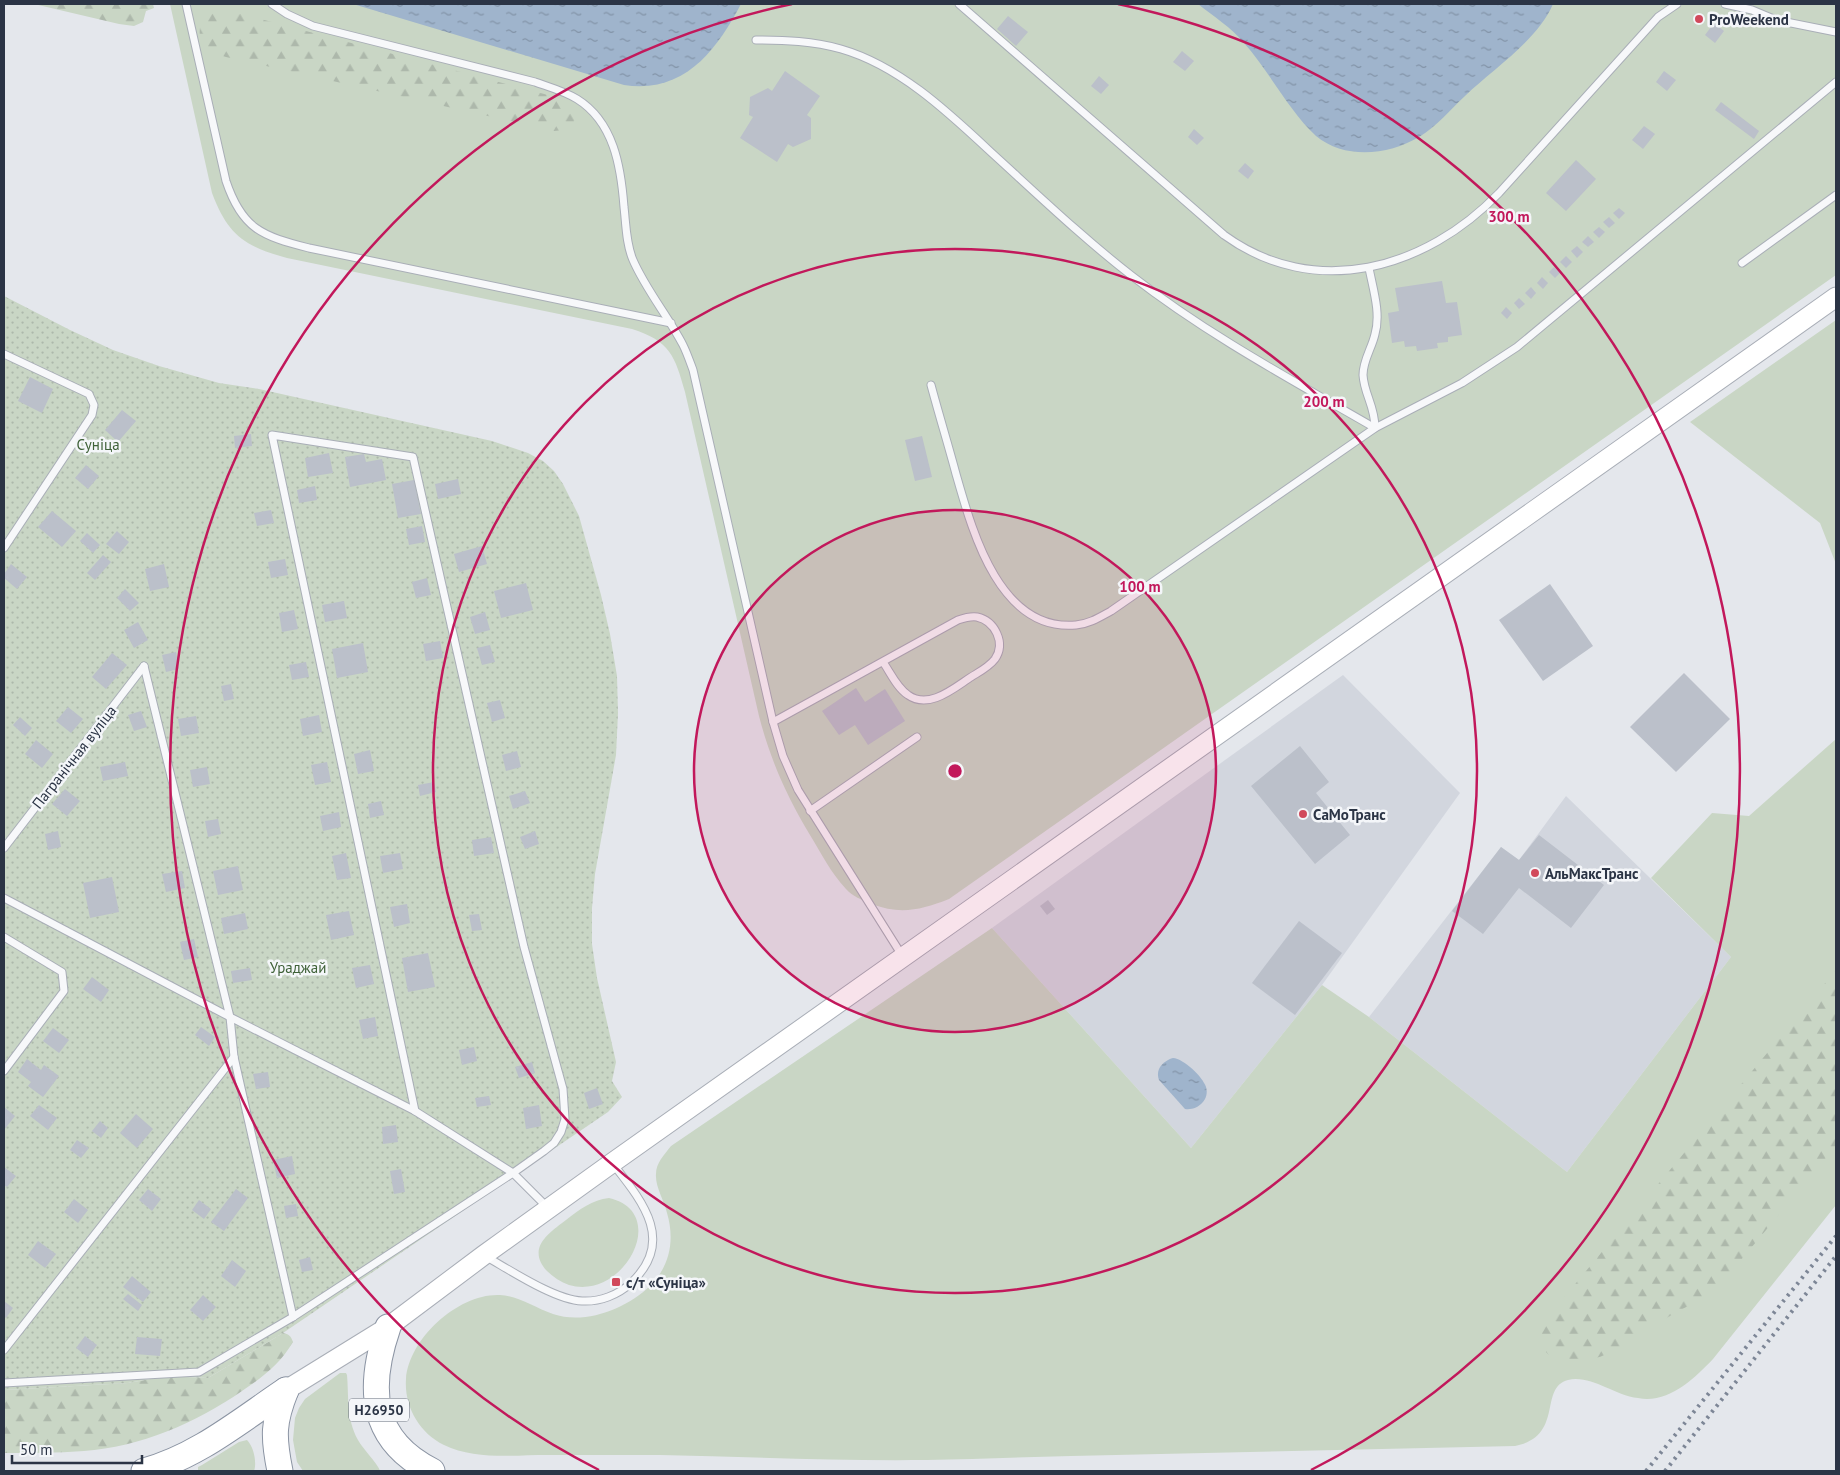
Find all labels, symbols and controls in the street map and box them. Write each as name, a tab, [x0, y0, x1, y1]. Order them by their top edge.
place label: ProWeekend	[1709, 10, 1789, 29]
marker: ProWeekend	[1693, 13, 1705, 25]
text: 300 m	[1488, 207, 1530, 226]
text: 200 m	[1303, 392, 1345, 411]
park label: Суніца	[76, 435, 120, 454]
text: 100 m	[1119, 577, 1161, 596]
street label: Пагранічная вуліца	[28, 701, 120, 813]
centre of rings	[946, 762, 964, 780]
place label: СаМоТранс	[1313, 805, 1386, 824]
marker: СаМоТранс	[1297, 808, 1309, 820]
place label: АльМаксТранс	[1545, 864, 1639, 883]
marker: АльМаксТранс	[1529, 867, 1541, 879]
park label: Ураджай	[270, 958, 326, 977]
place label: с/т «Суніца»	[626, 1273, 706, 1292]
marker: с/т «Суніца»	[610, 1276, 622, 1288]
road number: Н26950	[349, 1398, 409, 1422]
scale bar	[12, 1432, 142, 1464]
text: 50 m	[20, 1440, 53, 1459]

